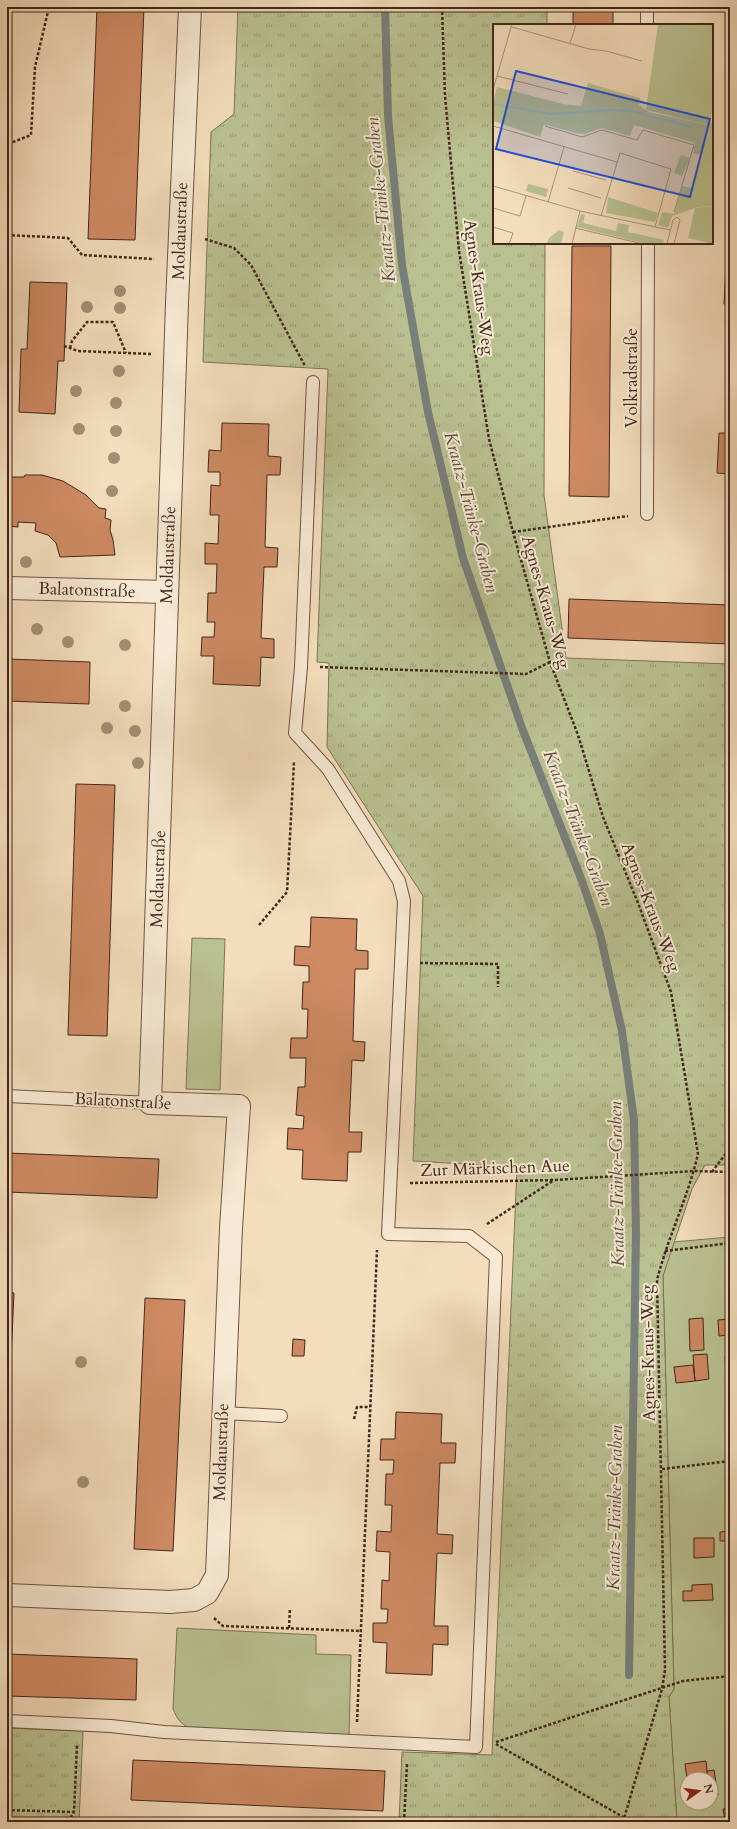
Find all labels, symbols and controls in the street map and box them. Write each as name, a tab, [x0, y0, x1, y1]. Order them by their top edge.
inset map	[493, 24, 713, 244]
water label: Kraatz-Tränke-Graben	[360, 116, 402, 284]
street label: Moldaustraße	[167, 182, 193, 280]
street label: Agnes-Kraus-Weg	[458, 218, 500, 357]
street label: Volkradstraße	[620, 328, 643, 428]
water label: Kraatz-Tränke-Graben	[438, 429, 505, 595]
street label: Moldaustraße	[155, 506, 181, 604]
street label: Agnes-Kraus-Weg	[516, 533, 576, 672]
street label: Balatonstraße	[38, 577, 136, 603]
water label: Kraatz-Tränke-Graben	[537, 746, 619, 910]
street label: Moldaustraße	[145, 830, 171, 928]
street label: Agnes-Kraus-Weg	[616, 839, 686, 976]
street label: Balatonstraße	[74, 1087, 172, 1115]
water label: Kraatz-Tränke-Graben	[603, 1101, 631, 1267]
street label: Zur Märkischen Aue	[420, 1154, 570, 1182]
street label: Agnes-Kraus-Weg	[635, 1284, 661, 1422]
street label: Moldaustraße	[208, 1403, 234, 1501]
water label: Kraatz-Tränke-Graben	[601, 1425, 629, 1591]
north arrow	[679, 1771, 719, 1811]
text: N	[700, 1782, 717, 1796]

